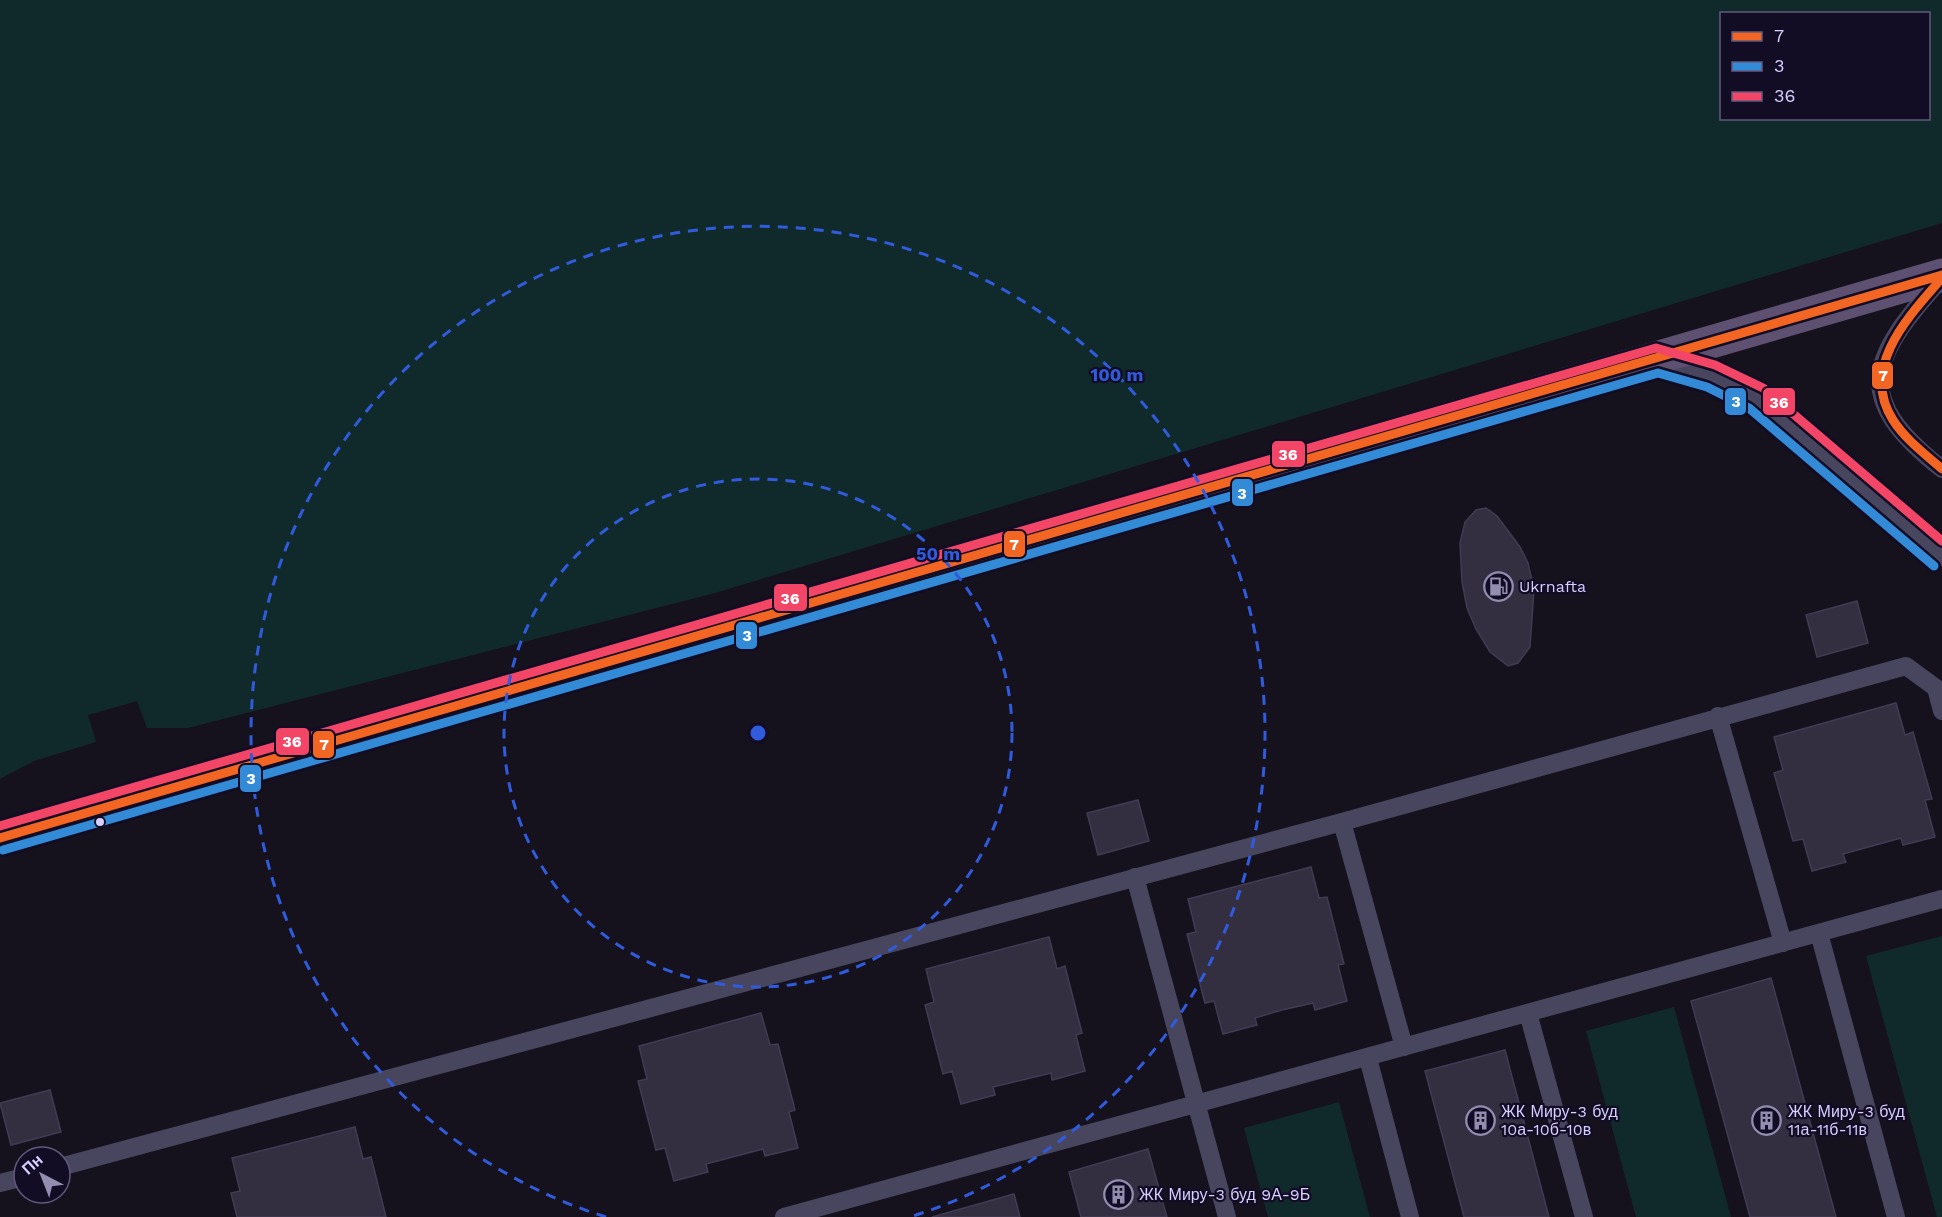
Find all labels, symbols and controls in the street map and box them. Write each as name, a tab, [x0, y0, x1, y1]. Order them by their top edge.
legend	[1720, 12, 1930, 120]
text: 7	[1774, 25, 1784, 46]
text: 3	[1774, 55, 1785, 76]
text: 36	[1774, 85, 1795, 106]
line badge: 7	[1871, 361, 1894, 390]
text: 100 m	[1090, 364, 1144, 385]
text: 7	[1878, 366, 1888, 385]
line badge: 3	[1724, 387, 1747, 416]
line badge: 36	[1762, 387, 1796, 416]
text: 3	[1731, 392, 1741, 411]
text: 36	[1769, 393, 1789, 412]
line badge: 36	[1271, 440, 1306, 468]
text: 36	[1278, 445, 1298, 464]
line badge: 3	[1231, 478, 1254, 507]
text: 3	[1237, 484, 1247, 503]
line badge: 7	[1003, 530, 1026, 558]
text: 7	[1009, 535, 1019, 554]
text: 50 m	[916, 543, 960, 564]
fuel station icon: Ukrnafta	[1482, 570, 1514, 602]
place label: Ukrnafta	[1519, 577, 1586, 596]
line badge: 36	[773, 583, 808, 612]
text: 36	[780, 589, 800, 608]
line badge: 3	[735, 621, 758, 650]
text: 3	[742, 626, 752, 645]
centre of rings	[748, 723, 768, 743]
line badge: 36	[275, 727, 310, 756]
line badge: 7	[312, 730, 335, 759]
text: 36	[282, 732, 302, 751]
text: 7	[319, 735, 329, 754]
line badge: 3	[239, 764, 262, 793]
text: 3	[246, 769, 256, 788]
unlabelled marker	[94, 816, 106, 828]
place label: ЖК Миру-3 буд 10а-10б-10в	[1501, 1102, 1619, 1139]
place label: ЖК Миру-3 буд 11а-11б-11в	[1788, 1102, 1906, 1139]
building icon: ЖК Миру-3 буд 10а-10б-10в	[1464, 1104, 1496, 1136]
building icon: ЖК Миру-3 буд 11а-11б-11в	[1751, 1104, 1783, 1136]
north arrow	[12, 1145, 72, 1205]
text: Пн	[18, 1150, 47, 1178]
building icon: ЖК Миру-3 буд 9А-9Б	[1102, 1178, 1134, 1210]
place label: ЖК Миру-3 буд 9А-9Б	[1139, 1185, 1310, 1204]

